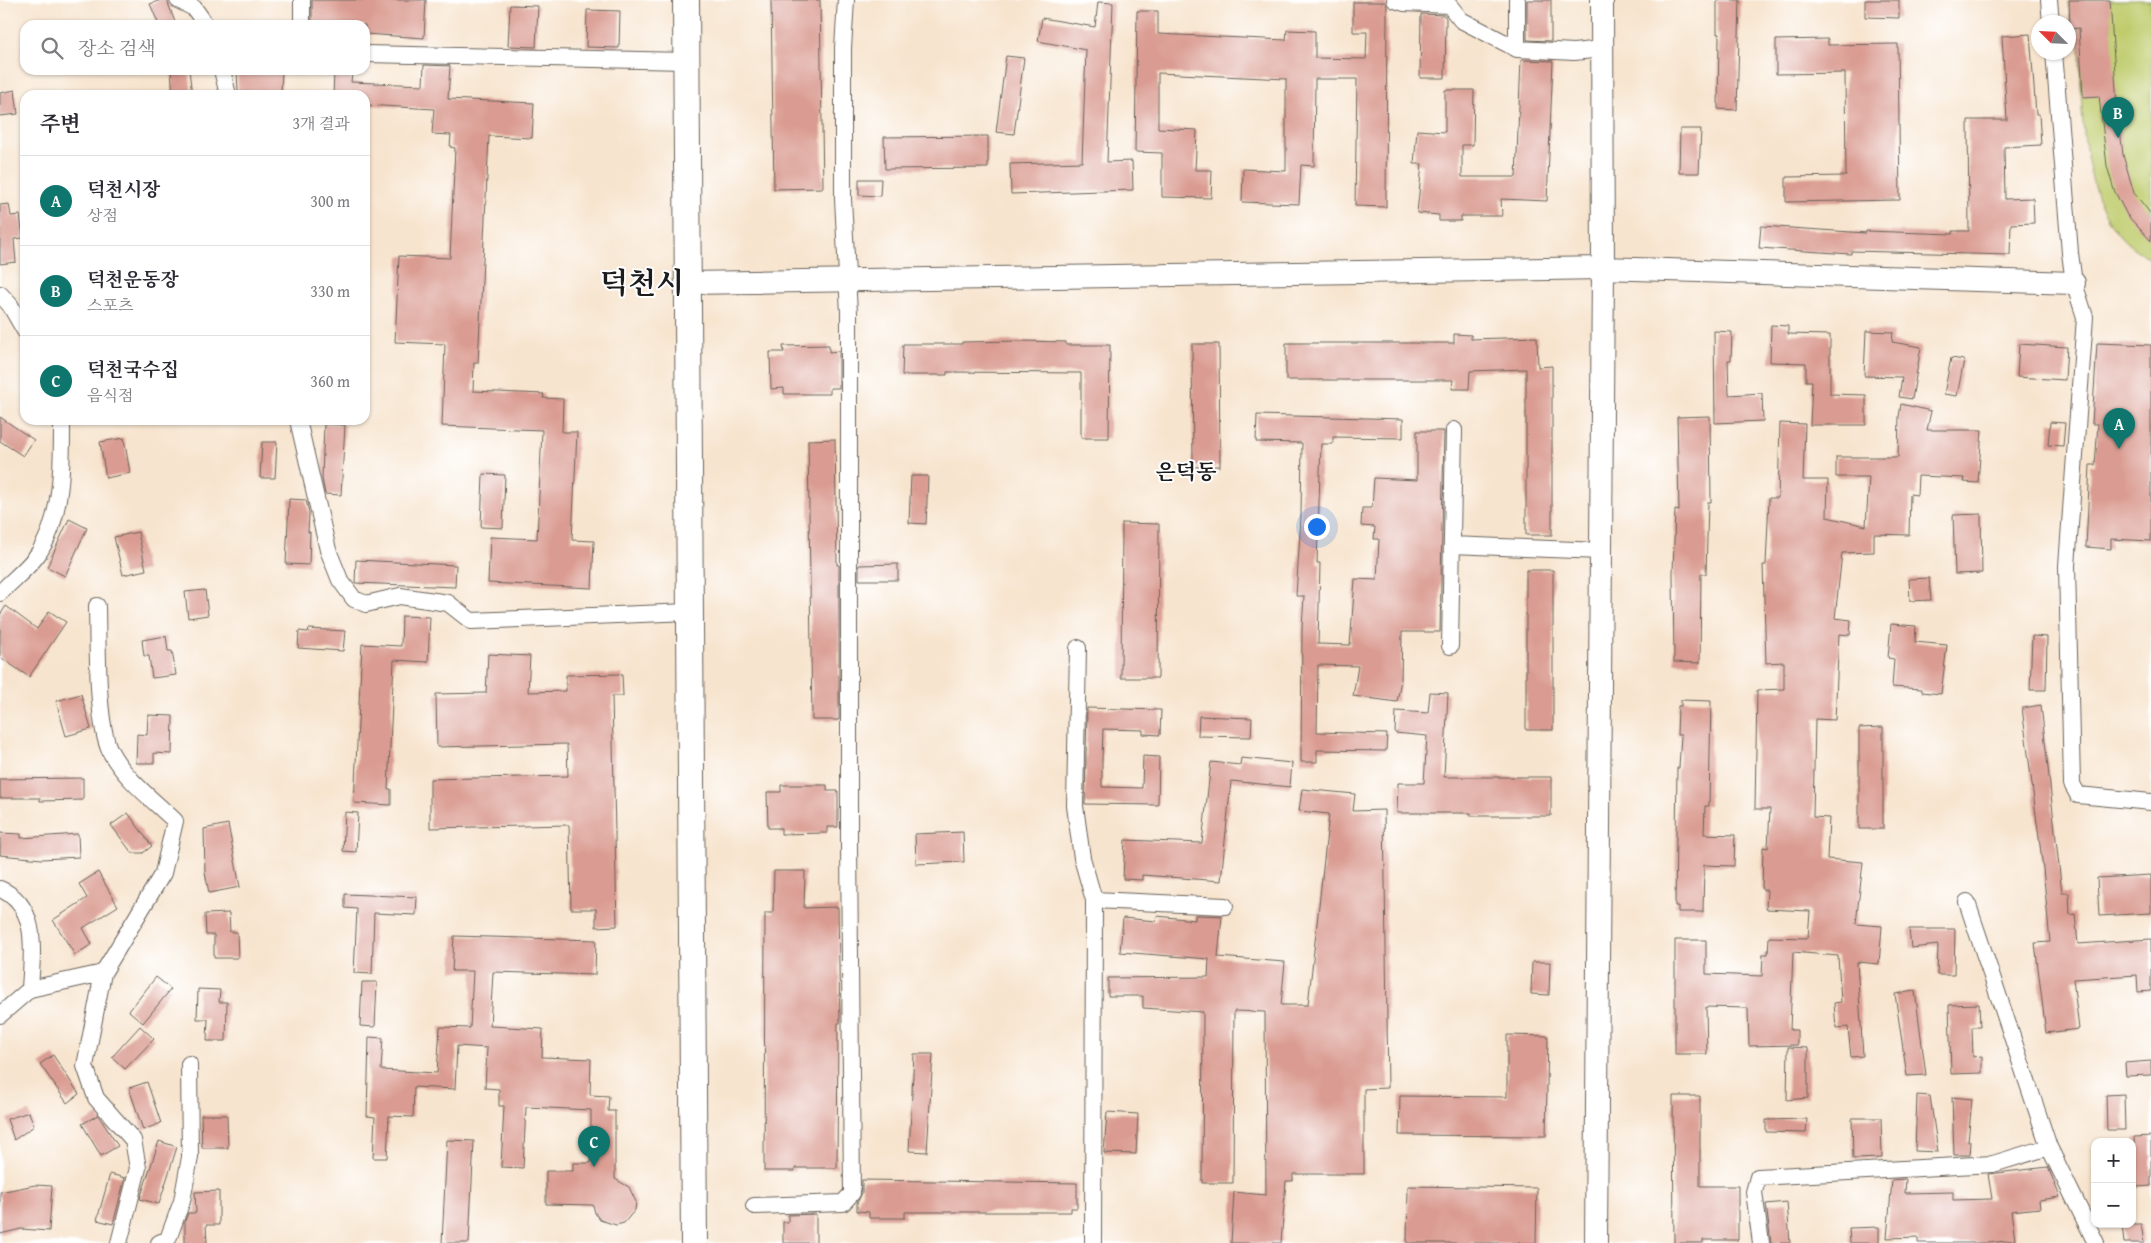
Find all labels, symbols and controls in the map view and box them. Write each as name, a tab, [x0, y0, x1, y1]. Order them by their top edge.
north arrow	[2031, 15, 2076, 60]
search box	[20, 20, 370, 75]
icon: search	[38, 34, 66, 62]
text: 장소 검색	[78, 34, 156, 62]
pin: B	[2102, 97, 2134, 138]
text: 주변	[40, 108, 81, 139]
text: 3개 결과	[292, 111, 350, 135]
text: 덕천시장	[87, 175, 160, 203]
text: A	[51, 189, 61, 213]
text: 300 m	[310, 189, 350, 213]
text: 상점	[87, 203, 118, 227]
district label: 덕천시	[600, 261, 684, 304]
text: 덕천운동장	[87, 265, 179, 293]
text: B	[51, 279, 61, 303]
text: 330 m	[310, 279, 350, 303]
text: 스포츠	[87, 293, 133, 317]
text: 덕천국수집	[87, 355, 179, 383]
text: C	[51, 369, 61, 393]
text: 360 m	[310, 369, 350, 393]
text: 음식점	[87, 383, 133, 407]
pin: A	[2103, 408, 2135, 449]
district label: 은덕동	[1156, 456, 1216, 487]
your location	[1304, 514, 1330, 540]
pin: C	[578, 1126, 610, 1167]
map controls	[2091, 1138, 2136, 1228]
button: +	[2091, 1138, 2136, 1183]
button: −	[2091, 1183, 2136, 1228]

